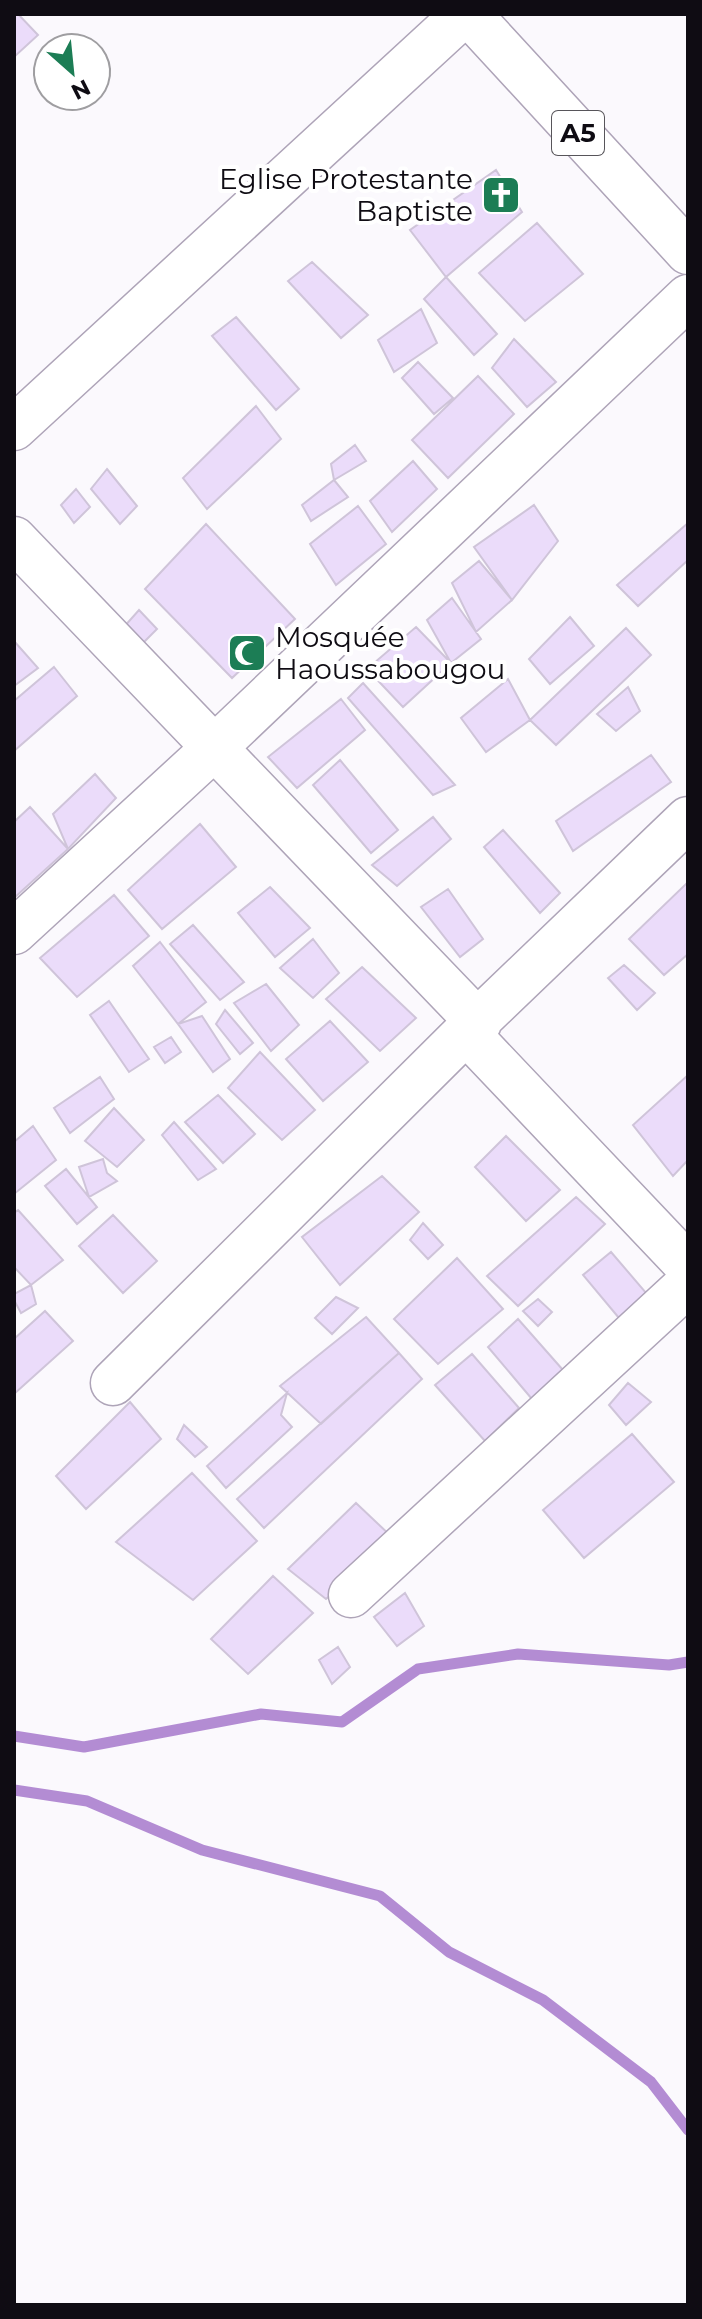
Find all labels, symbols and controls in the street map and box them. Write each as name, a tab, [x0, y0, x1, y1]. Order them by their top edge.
north arrow	[32, 32, 112, 112]
text: N	[67, 73, 95, 105]
road number: A5	[552, 111, 604, 155]
place label: Eglise Protestante Baptiste	[219, 162, 473, 228]
church icon: Eglise Protestante Baptiste	[480, 174, 522, 216]
place label: Mosquée Haoussabougou	[275, 620, 505, 686]
mosque icon: Mosquée Haoussabougou	[226, 632, 268, 674]

